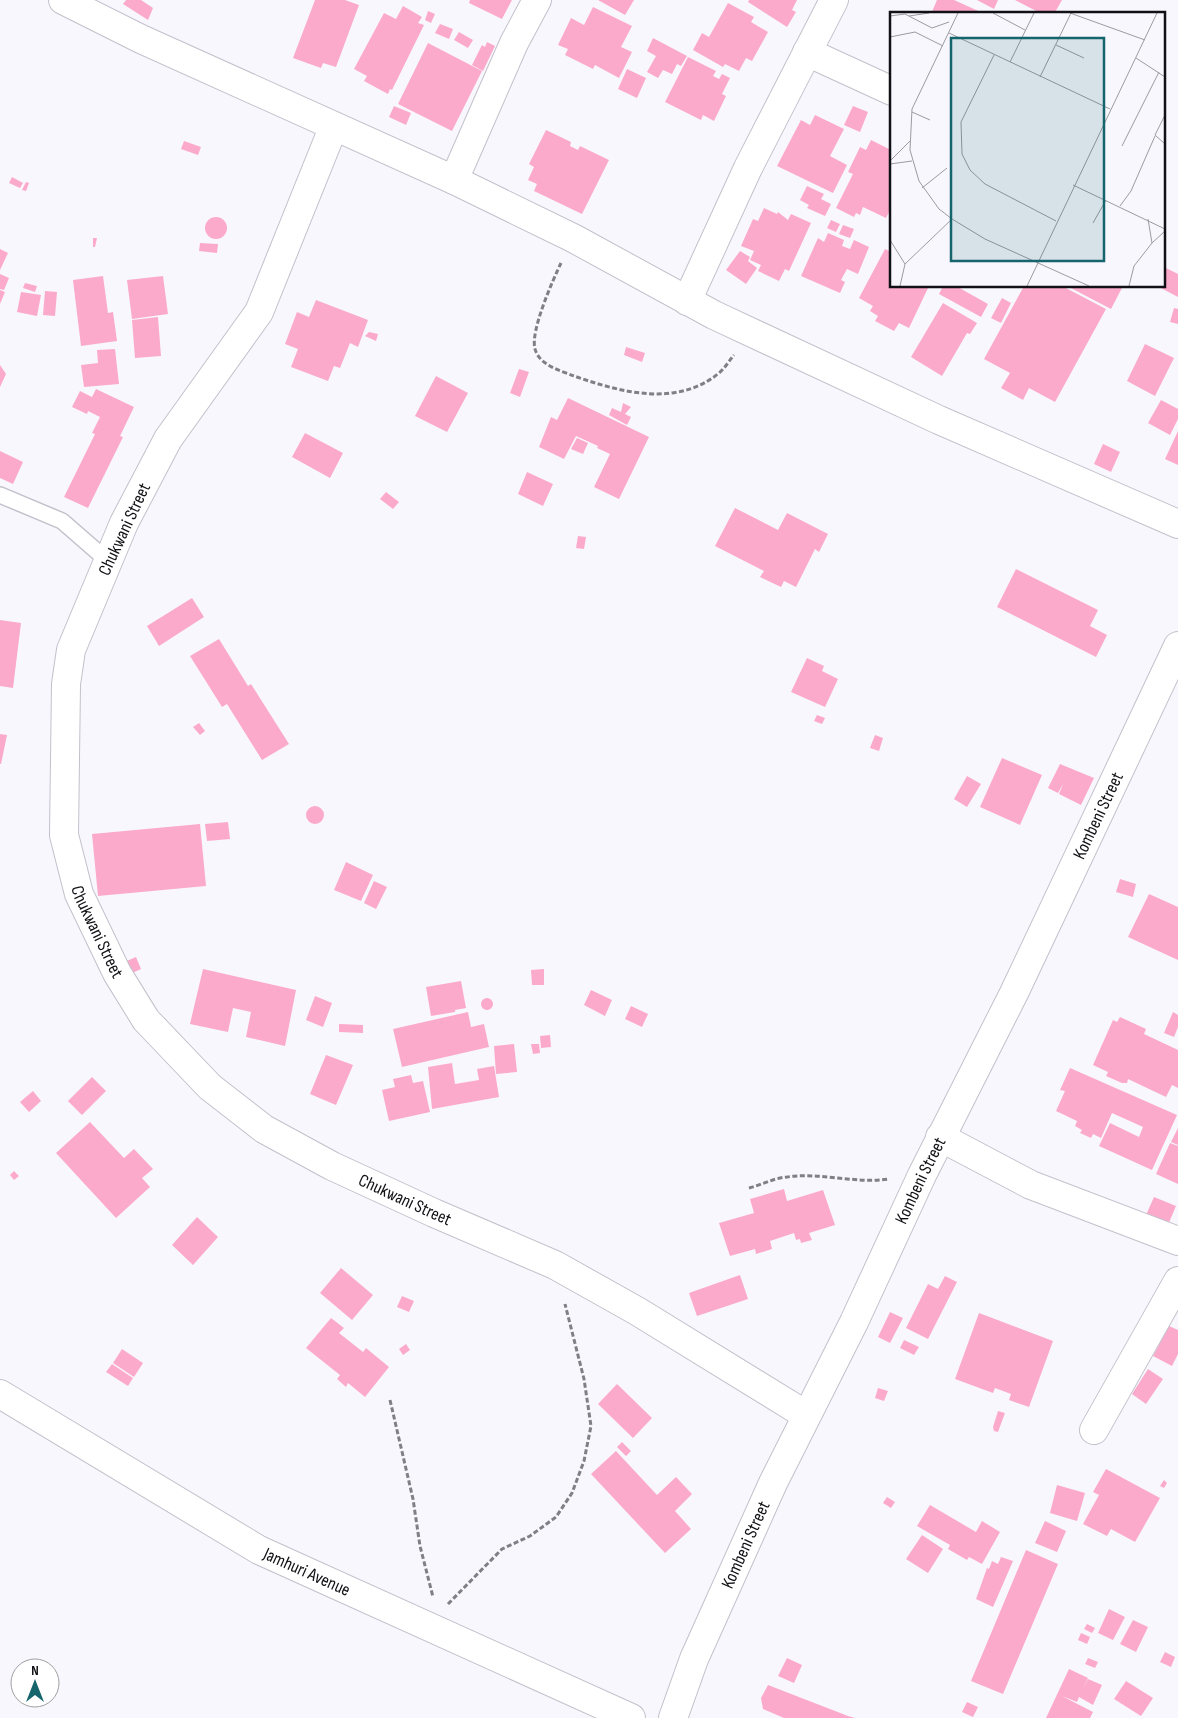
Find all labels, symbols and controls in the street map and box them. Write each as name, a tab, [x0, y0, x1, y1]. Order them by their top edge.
inset map	[890, 12, 1166, 288]
street label: Chukwani Street	[94, 479, 155, 579]
street label: Kombeni Street	[1069, 768, 1128, 863]
street label: Chukwani Street	[66, 884, 128, 983]
street label: Kombeni Street	[891, 1133, 951, 1227]
street label: Chukwani Street	[355, 1170, 455, 1230]
street label: Kombeni Street	[717, 1497, 775, 1592]
street label: Jamhuri Avenue	[259, 1543, 353, 1601]
north arrow	[10, 1658, 60, 1708]
text: N	[31, 1662, 39, 1679]

